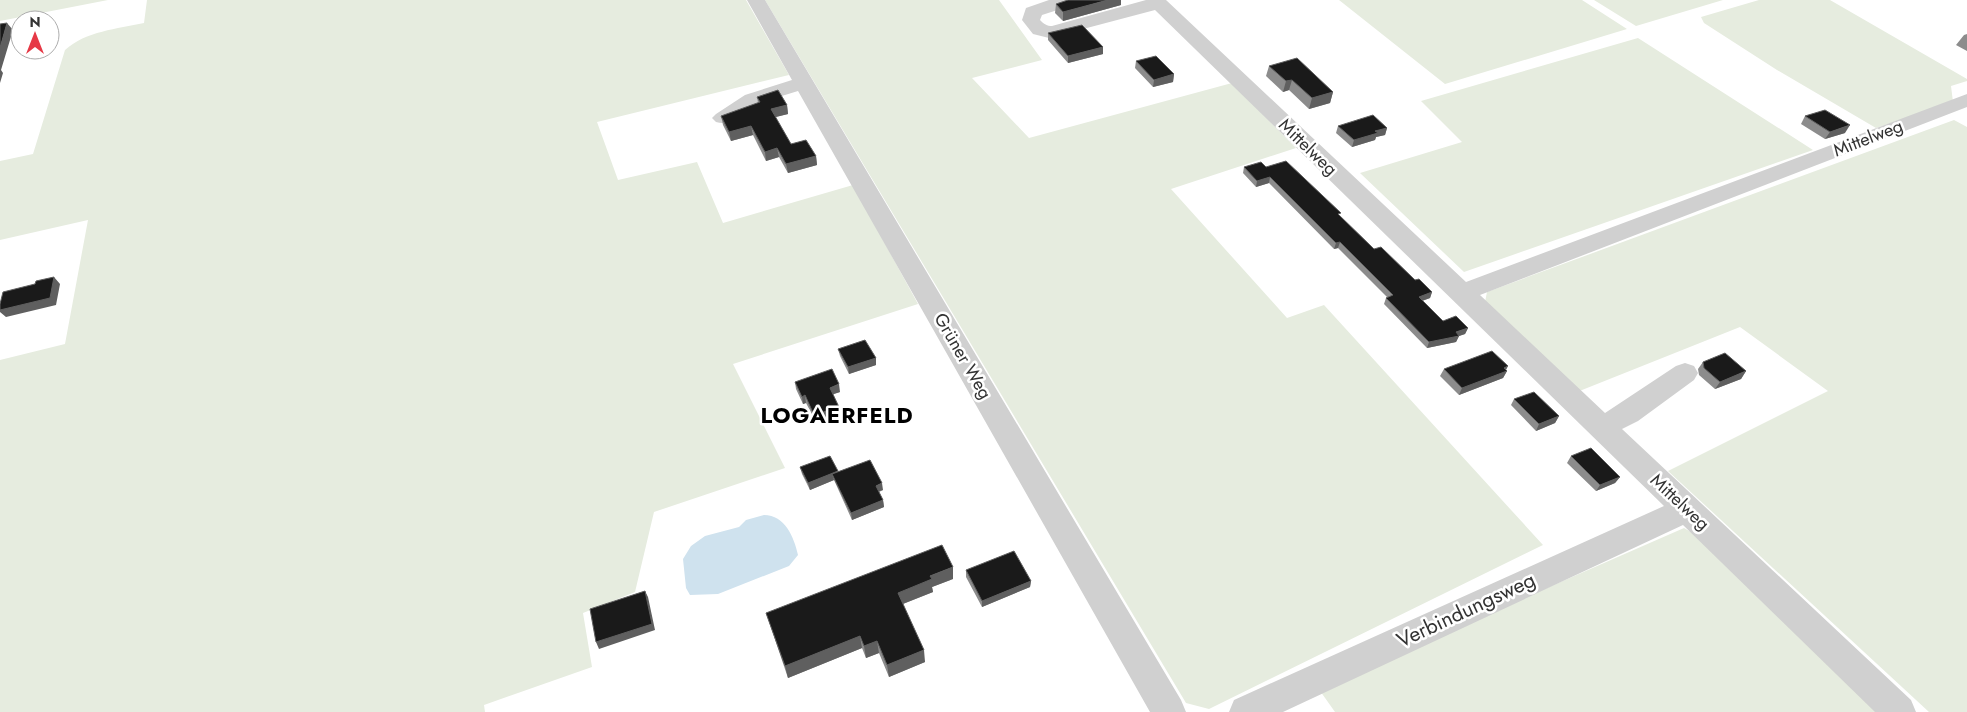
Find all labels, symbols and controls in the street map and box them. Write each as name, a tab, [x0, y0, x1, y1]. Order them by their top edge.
north arrow	[10, 10, 60, 60]
text: N	[29, 12, 41, 32]
street label: Mittelweg	[1273, 112, 1343, 182]
street label: Mittelweg	[1829, 113, 1907, 163]
street label: Grüner Weg	[928, 308, 998, 404]
district label: LOGAERFELD	[760, 399, 914, 431]
street label: Mittelweg	[1645, 468, 1715, 536]
street label: Verbindungsweg	[1392, 565, 1540, 655]

